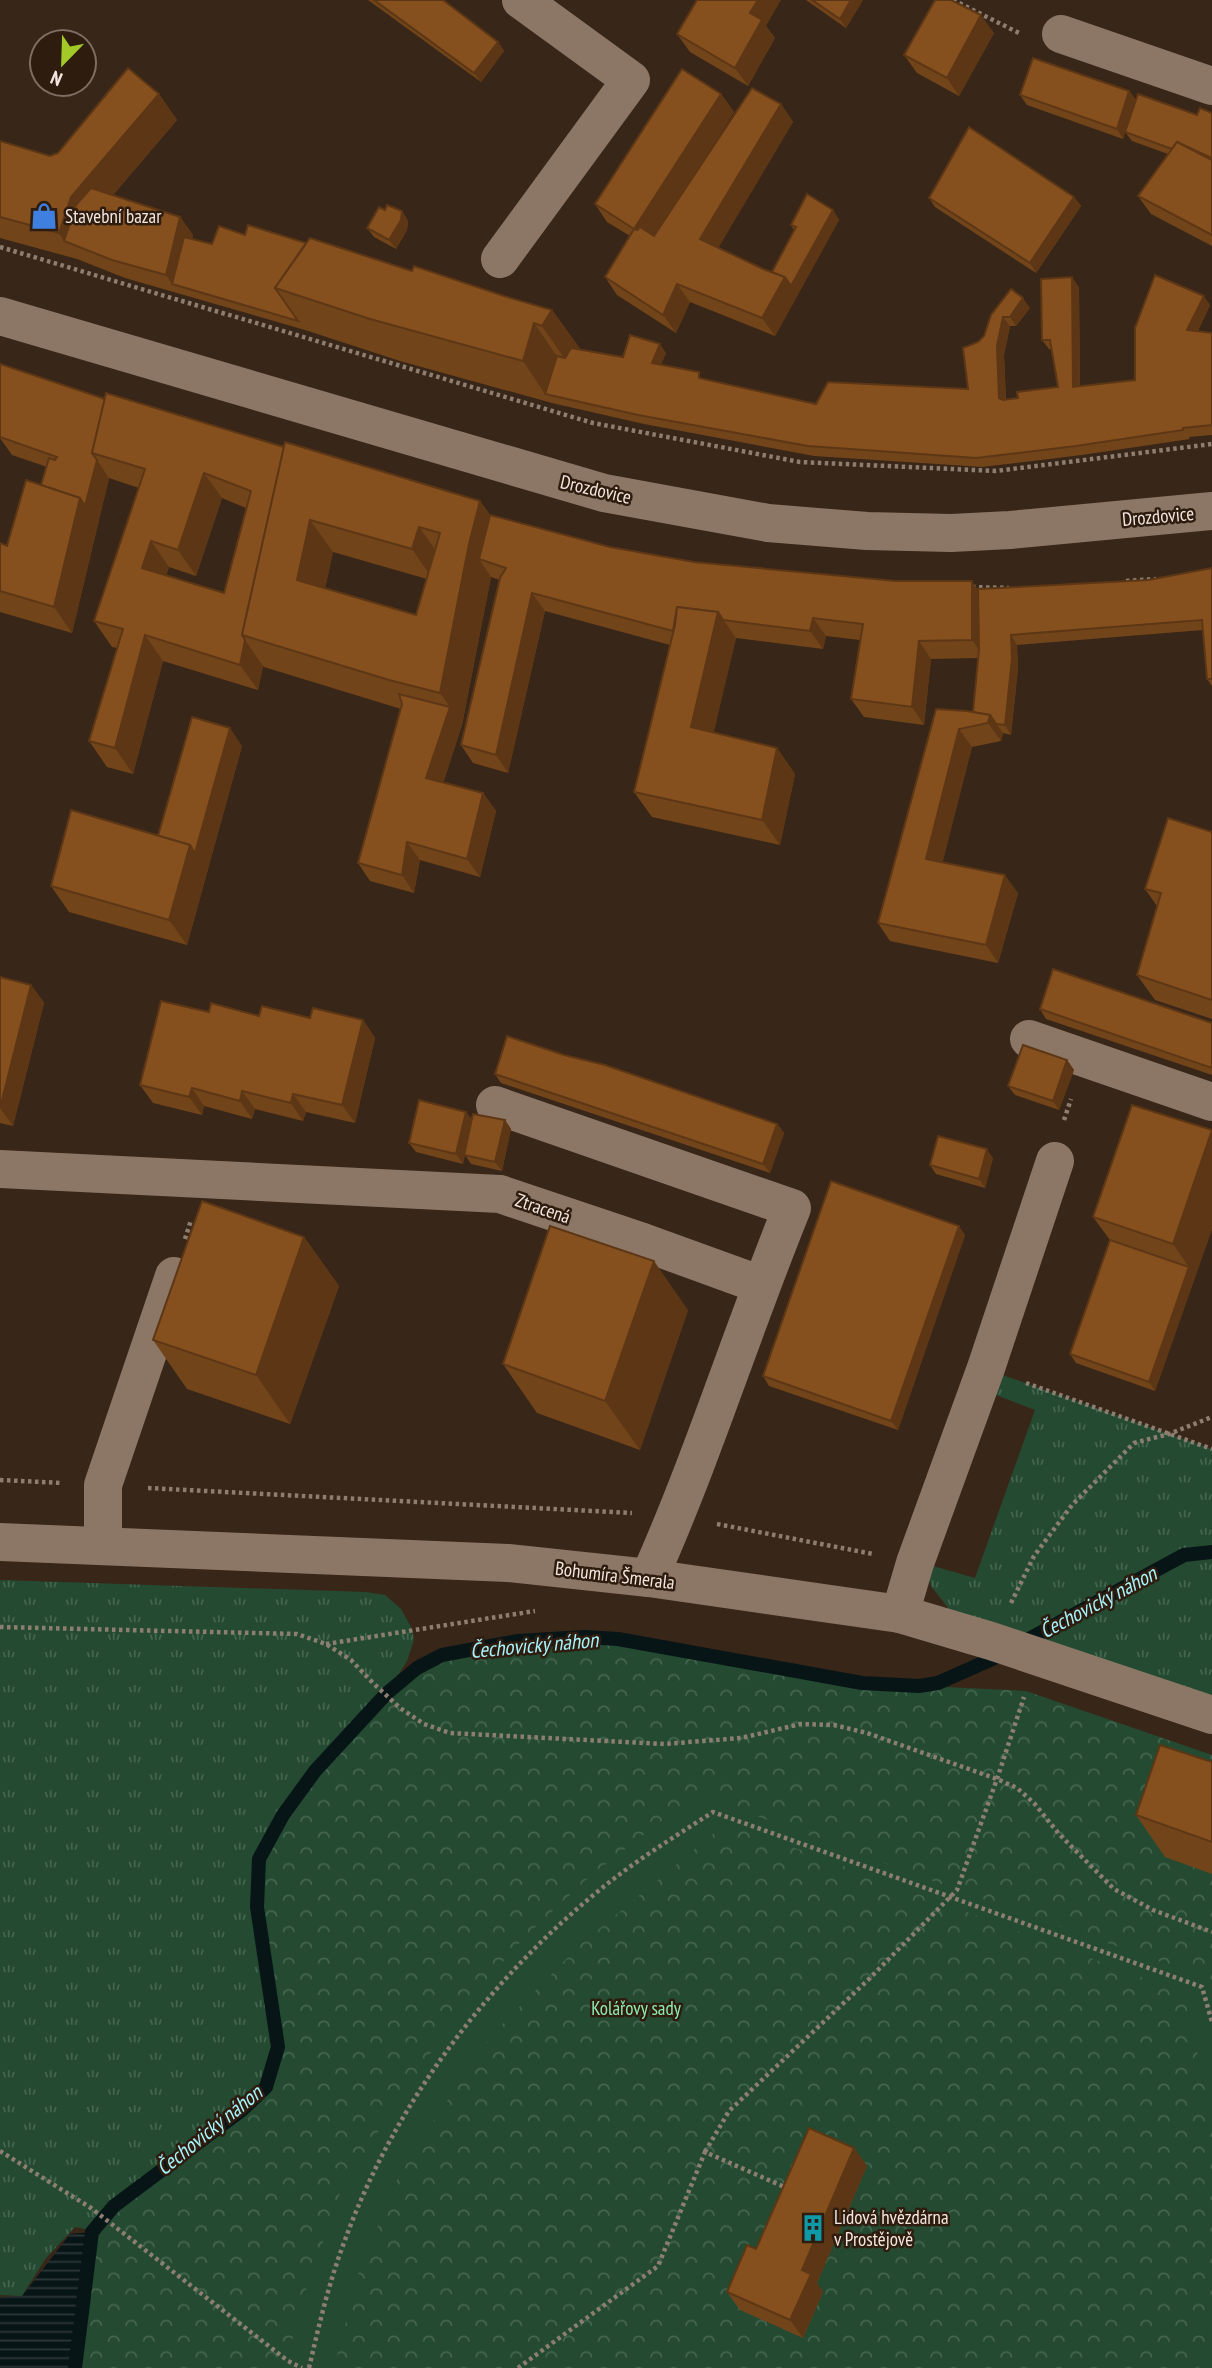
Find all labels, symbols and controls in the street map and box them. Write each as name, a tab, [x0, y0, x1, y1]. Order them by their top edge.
north arrow	[28, 28, 98, 98]
text: N	[47, 66, 66, 92]
shop icon: Stavební bazar	[29, 201, 59, 231]
place label: Stavební bazar	[65, 204, 162, 228]
street label: Drozdovice	[558, 469, 634, 509]
street label: Drozdovice	[1121, 501, 1195, 531]
street label: Ztracená	[512, 1187, 574, 1229]
street label: Bohumíra Šmerala	[554, 1556, 676, 1594]
water label: Čechovický náhon	[1035, 1559, 1163, 1644]
water label: Čechovický náhon	[469, 1626, 601, 1664]
park label: Kolářovy sady	[591, 1996, 682, 2020]
water label: Čechovický náhon	[151, 2078, 269, 2181]
place label: Lidová hvězdárna v Prostějově	[834, 2205, 949, 2251]
building icon: Lidová hvězdárna v Prostějově	[798, 2213, 828, 2243]

